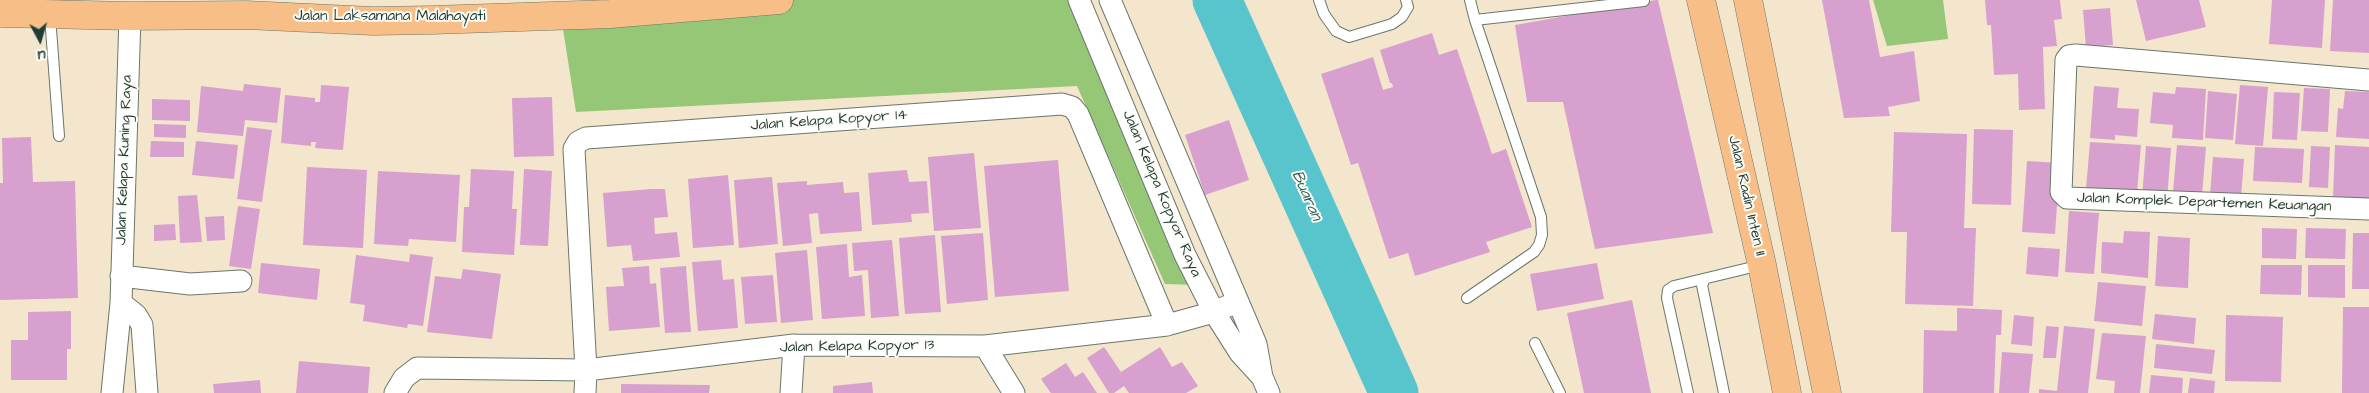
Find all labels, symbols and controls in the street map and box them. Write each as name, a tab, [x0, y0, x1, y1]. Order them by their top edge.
street label: Jalan Laksamana Malahayati	[294, 8, 486, 26]
north arrow	[15, 15, 65, 65]
text: U	[37, 45, 47, 65]
street label: Jalan Kelapa Kuning Raya	[113, 75, 137, 245]
street label: Jalan Kelapa Kopyor 14	[750, 107, 908, 135]
street label: Jalan Kelapa Kopyor Raya	[1118, 108, 1204, 280]
street label: Jalan Radin Inten II	[1723, 134, 1769, 258]
water label: Buaran	[1287, 168, 1325, 224]
street label: Jalan Komplek Departemen Keuangan	[2076, 190, 2332, 216]
street label: Jalan Kelapa Kopyor 13	[780, 337, 934, 357]

